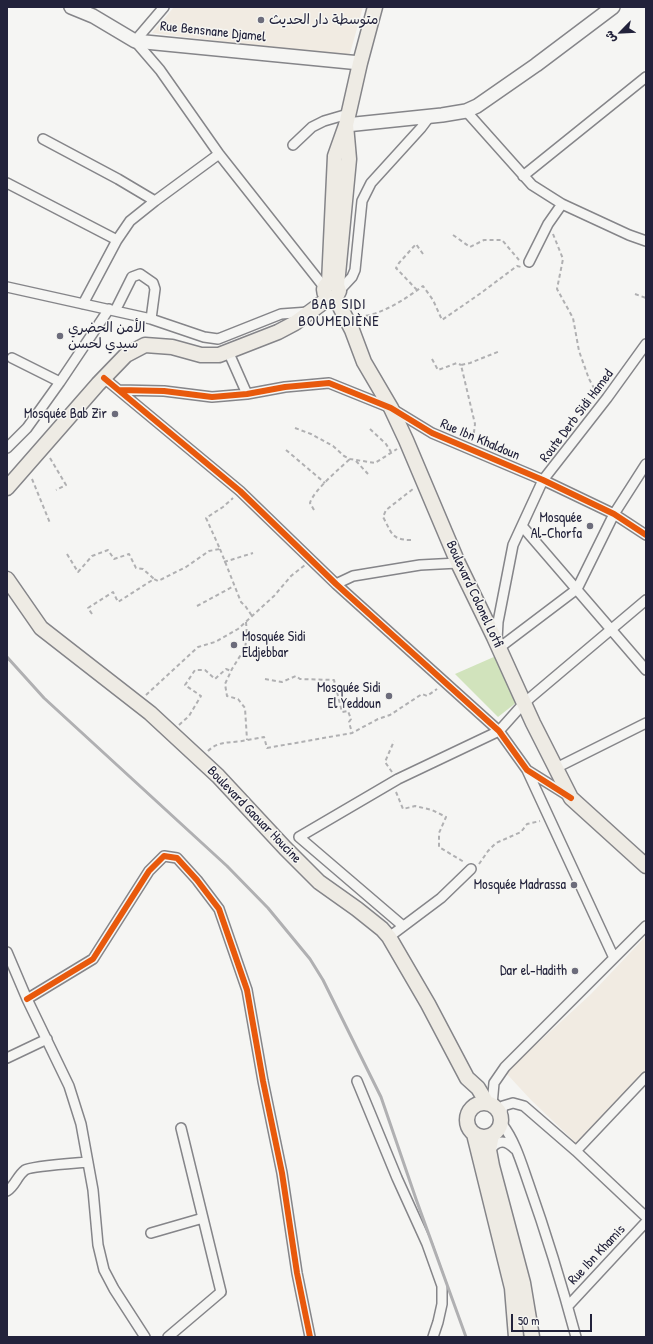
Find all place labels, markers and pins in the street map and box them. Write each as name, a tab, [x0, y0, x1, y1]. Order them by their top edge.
place label: متوسطة دار الحديث	[269, 12, 378, 28]
marker: متوسطة دار الحديث	[256, 15, 266, 25]
place label: الأمن الحضري سيدي لحسن	[68, 320, 145, 352]
marker: الأمن الحضري سيدي لحسن	[55, 331, 65, 341]
place label: Mosquée Bab Zir	[24, 406, 107, 422]
marker: Mosquée Bab Zir	[110, 409, 120, 419]
place label: Mosquée Al-Chorfa	[531, 510, 582, 542]
marker: Mosquée Al-Chorfa	[585, 521, 595, 531]
place label: Mosquée Sidi Eldjebbar	[242, 629, 306, 662]
marker: Mosquée Sidi Eldjebbar	[229, 640, 239, 650]
place label: Mosquée Sidi El Yeddoun	[317, 680, 381, 712]
marker: Mosquée Sidi El Yeddoun	[384, 691, 394, 701]
place label: Mosquée Madrassa	[474, 877, 566, 893]
marker: Mosquée Madrassa	[569, 880, 579, 890]
place label: Dar el-Hadith	[500, 963, 567, 979]
marker: Dar el-Hadith	[570, 966, 580, 976]

